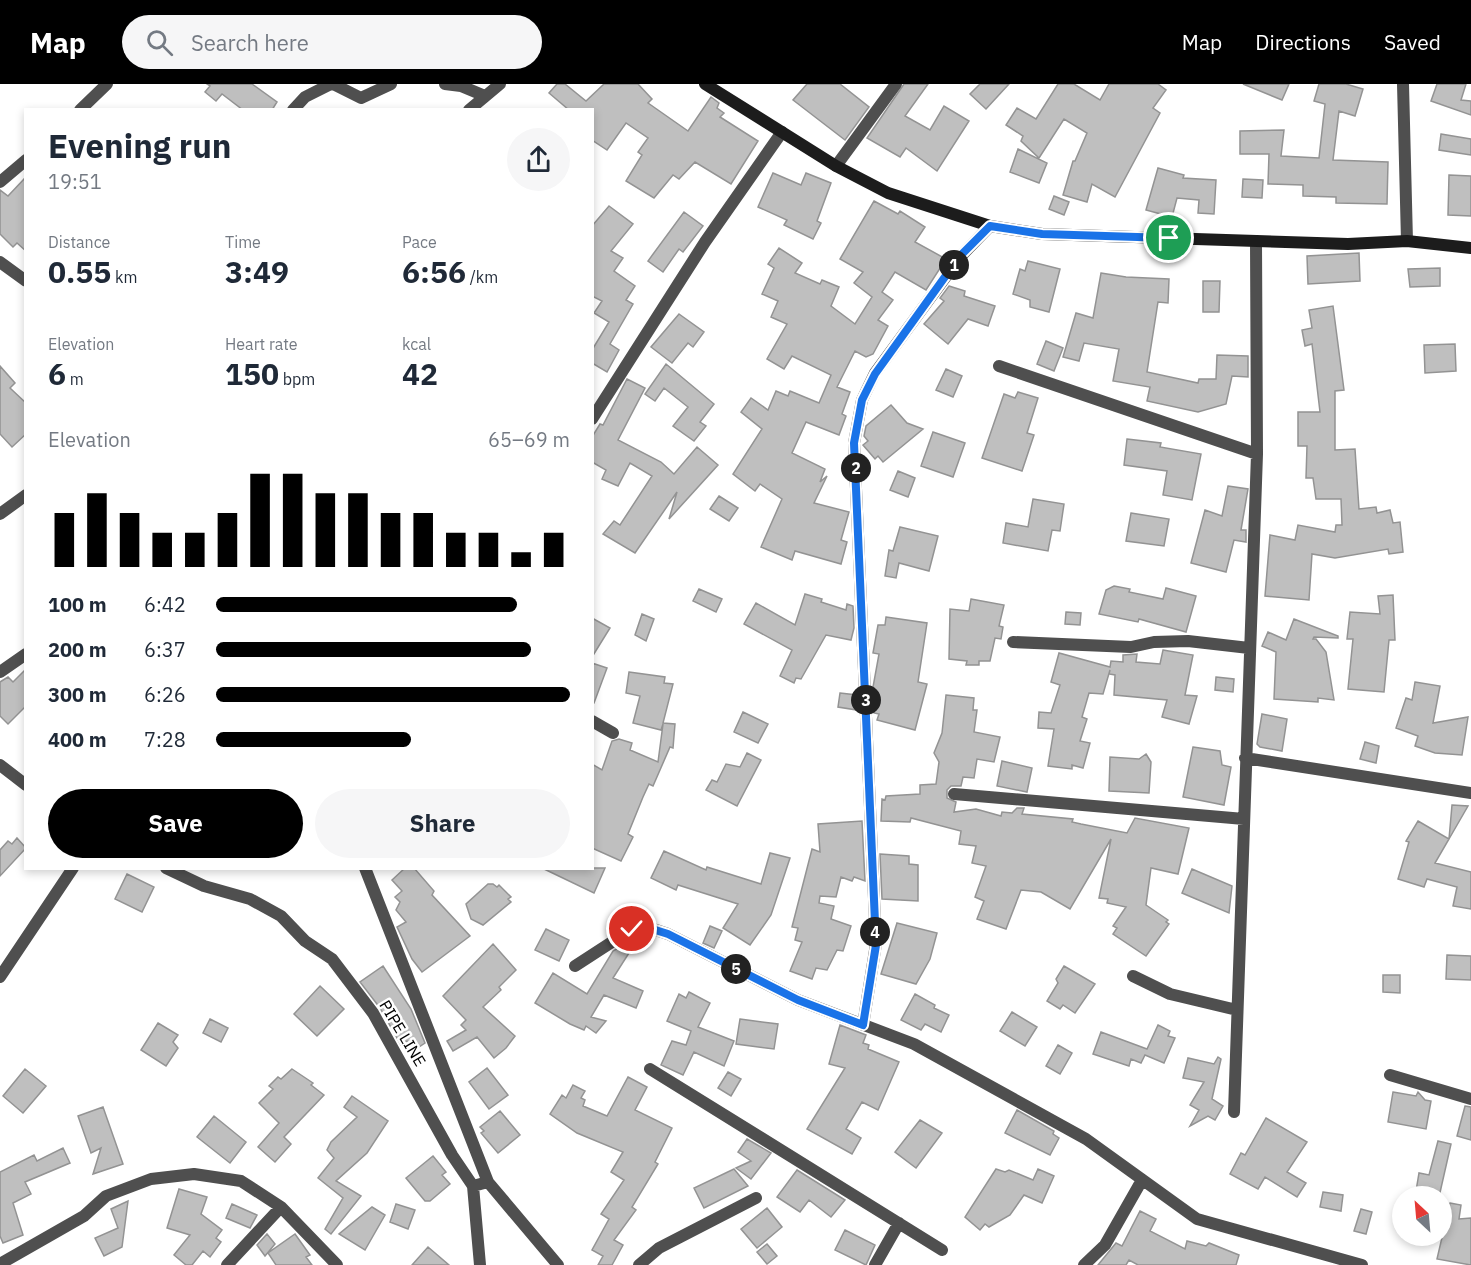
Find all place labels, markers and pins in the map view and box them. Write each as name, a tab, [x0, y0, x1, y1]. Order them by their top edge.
pin	[1143, 212, 1194, 263]
pin: 1	[939, 250, 969, 280]
pin: 2	[841, 453, 871, 483]
pin: 3	[851, 685, 881, 715]
pin	[606, 903, 657, 954]
pin: 4	[860, 917, 890, 947]
pin: 5	[721, 954, 751, 984]

